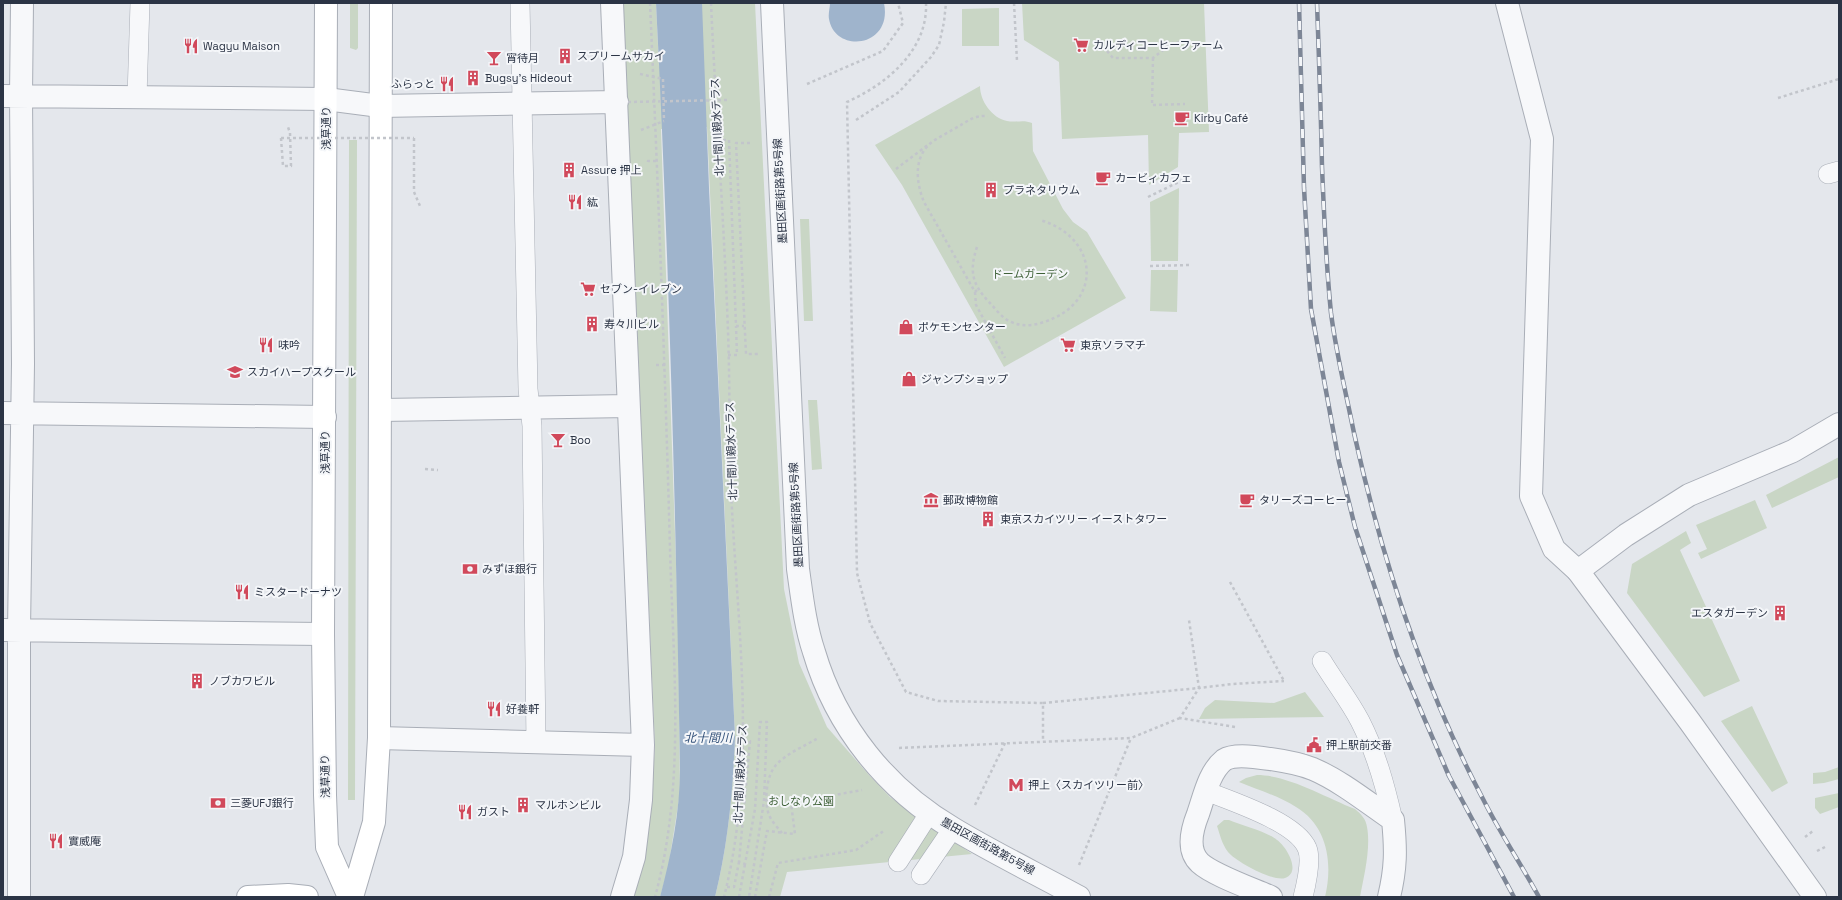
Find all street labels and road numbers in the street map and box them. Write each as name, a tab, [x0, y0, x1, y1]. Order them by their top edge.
street label: 北十間川親水テラス	[707, 77, 727, 177]
street label: 浅草通り	[319, 106, 333, 150]
street label: 墨田区画街路第5号線	[770, 138, 790, 244]
street label: 北十間川親水テラス	[722, 401, 740, 501]
street label: 浅草通り	[318, 430, 332, 474]
street label: 墨田区画街路第5号線	[786, 462, 806, 568]
street label: 北十間川親水テラス	[730, 724, 750, 824]
street label: 浅草通り	[318, 754, 332, 798]
street label: 墨田区画街路第5号線	[938, 814, 1038, 878]

